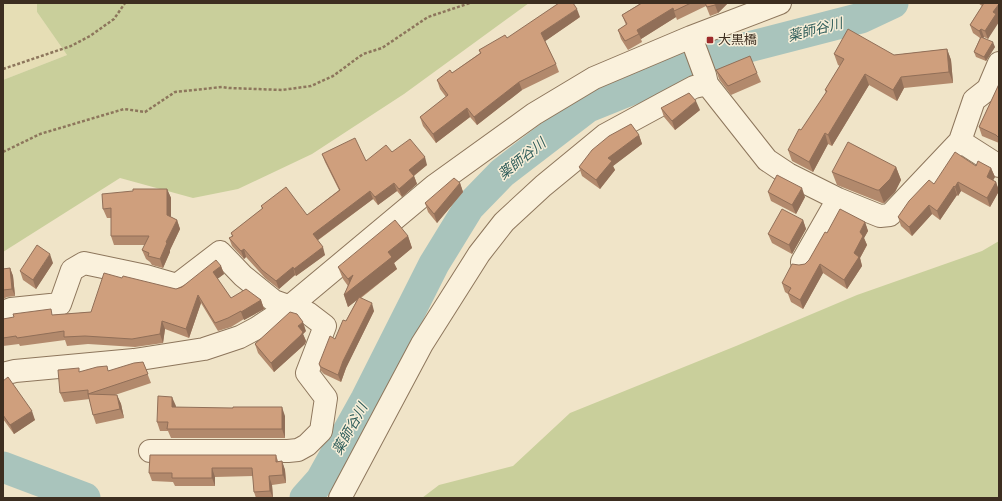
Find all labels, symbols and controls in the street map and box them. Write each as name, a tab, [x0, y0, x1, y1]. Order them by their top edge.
water label: 薬師谷川	[785, 13, 847, 47]
place label: 大黒橋	[718, 30, 757, 50]
marker: 大黒橋	[705, 35, 715, 45]
water label: 薬師谷川	[494, 132, 552, 185]
water label: 薬師谷川	[327, 398, 374, 459]

